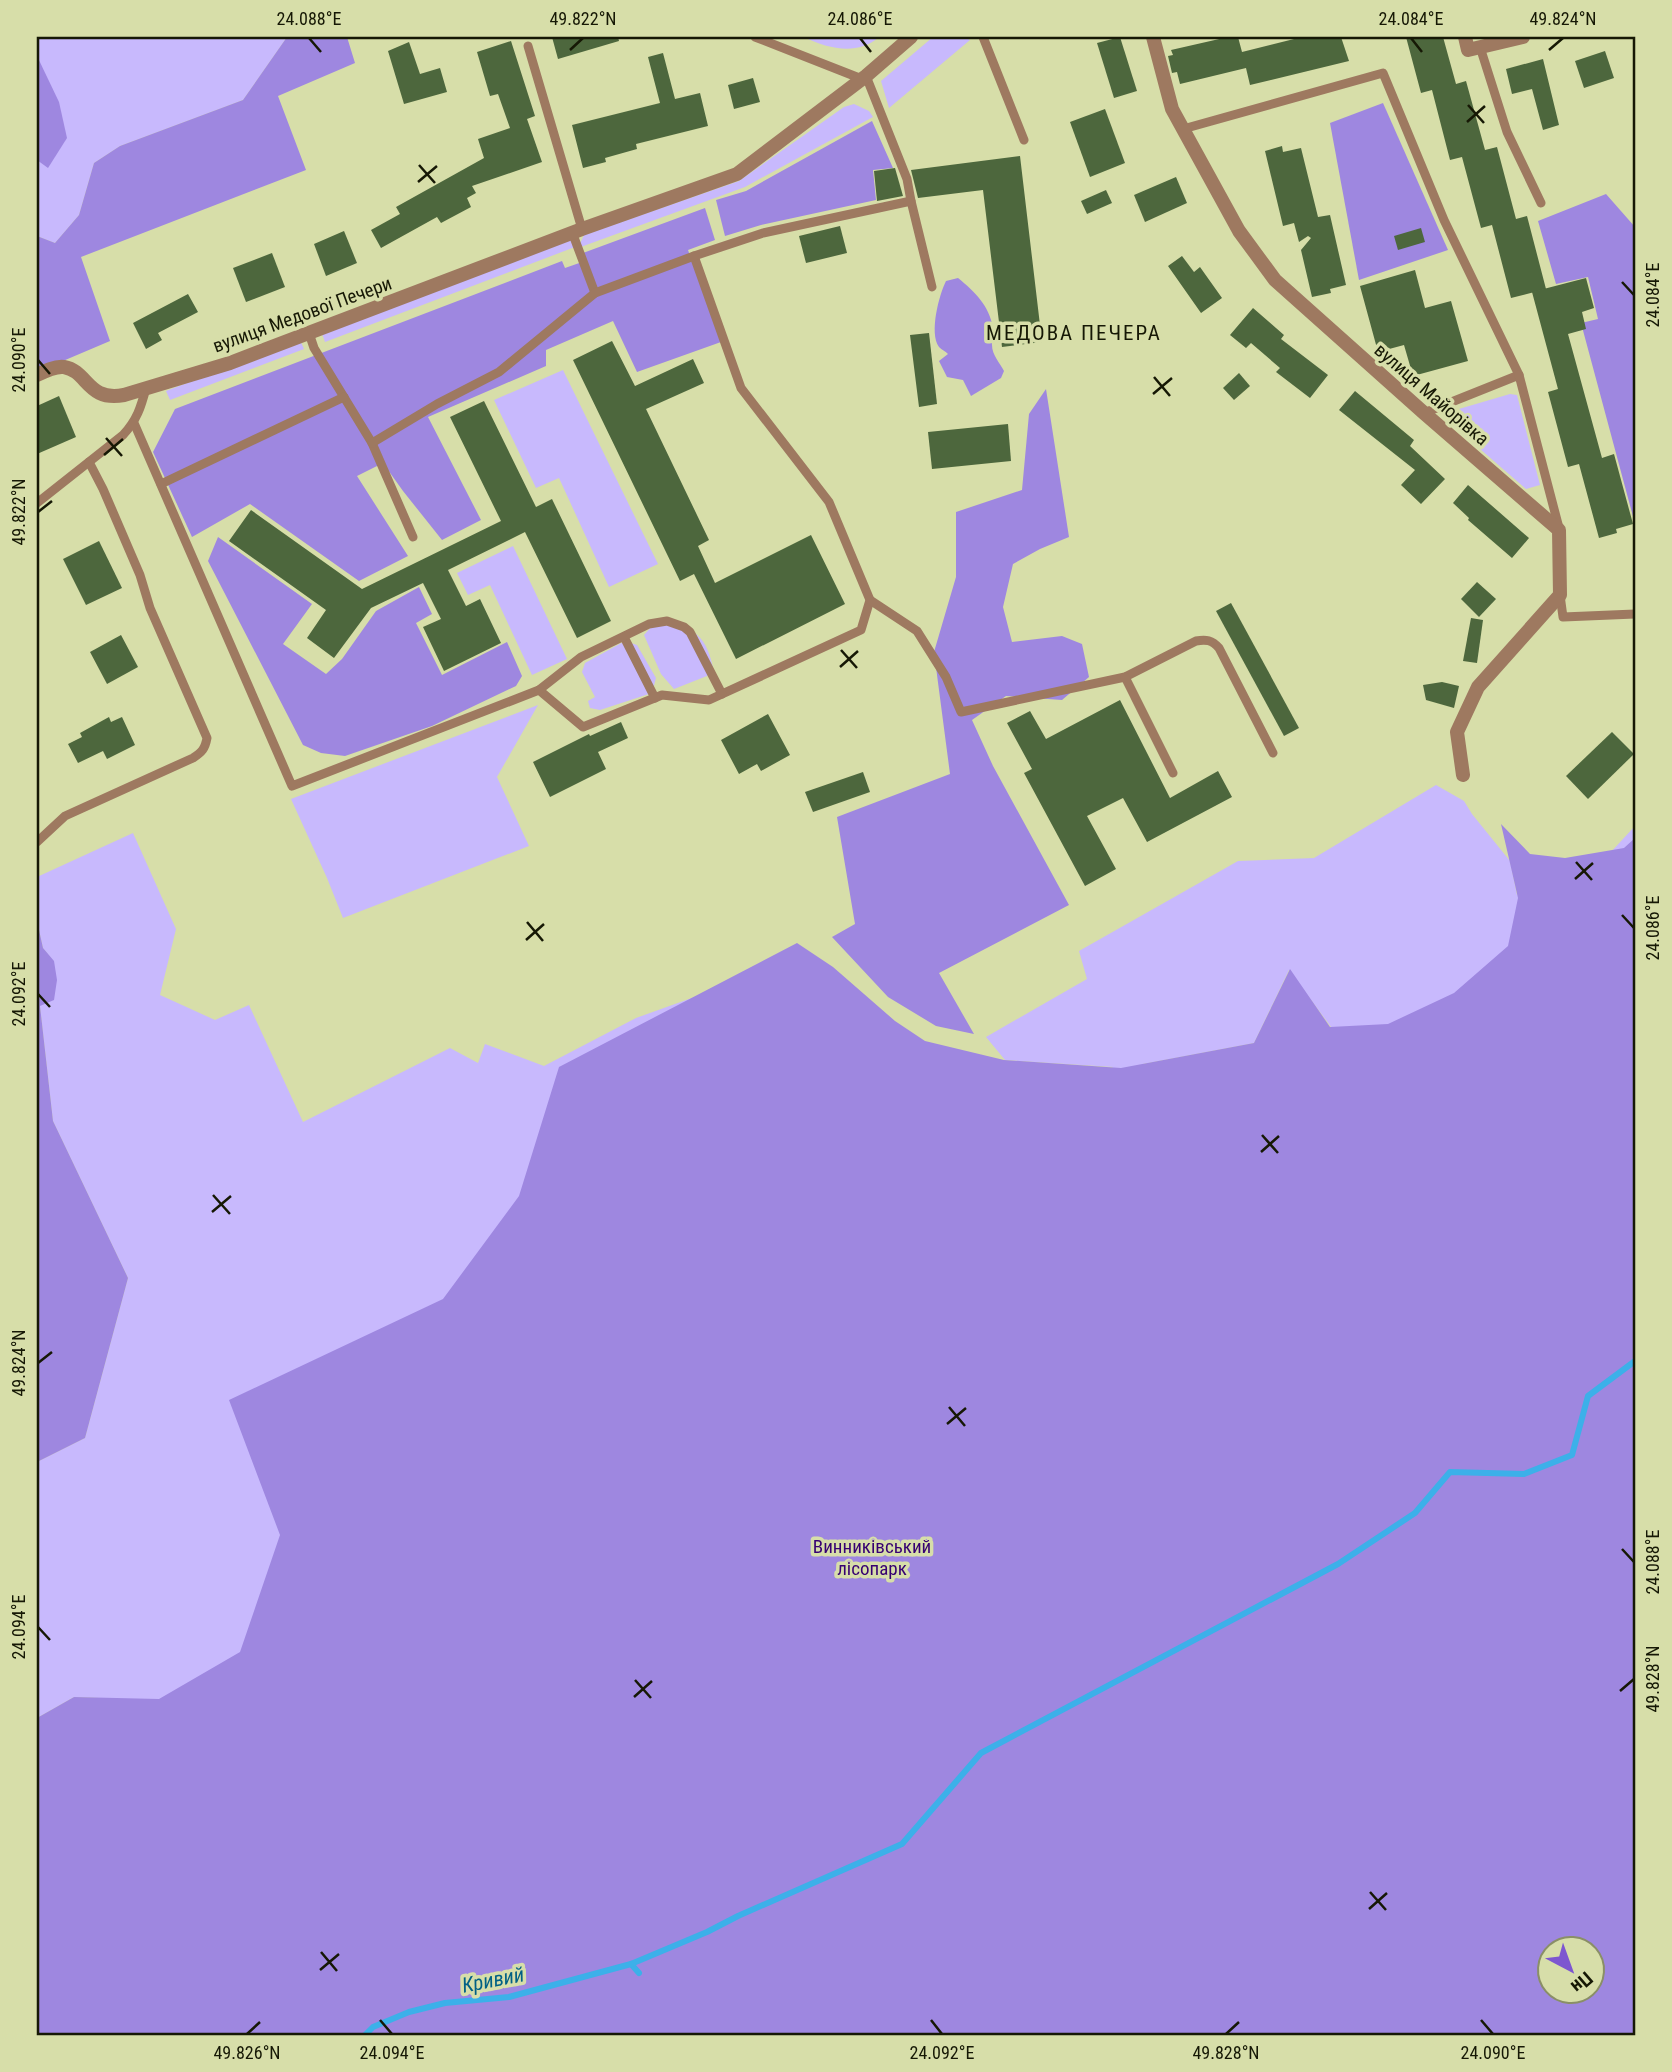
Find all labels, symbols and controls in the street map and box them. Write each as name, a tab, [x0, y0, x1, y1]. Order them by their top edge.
text: 24.088°E	[277, 8, 341, 29]
text: 49.822°N	[549, 8, 617, 29]
text: 24.086°E	[828, 8, 892, 29]
text: 24.084°E	[1379, 8, 1443, 29]
text: 49.824°N	[1529, 8, 1597, 29]
text: 24.084°E	[1642, 263, 1663, 327]
street label: вулиця Медової Печери	[210, 271, 395, 358]
district label: МЕДОВА ПЕЧЕРА	[986, 321, 1162, 345]
text: 24.090°E	[8, 328, 29, 392]
street label: вулиця Майорівка	[1370, 338, 1494, 450]
text: 49.822°N	[8, 478, 29, 546]
text: 24.086°E	[1642, 896, 1663, 960]
text: 24.092°E	[8, 962, 29, 1026]
text: 49.824°N	[8, 1329, 29, 1397]
text: 24.088°E	[1642, 1530, 1663, 1594]
park label: Винниківський лісопарк	[813, 1535, 931, 1580]
text: 24.094°E	[8, 1595, 29, 1659]
text: 49.828°N	[1642, 1645, 1663, 1713]
north arrow	[1536, 1936, 1606, 2006]
water label: Кривий	[460, 1962, 526, 1998]
text: Пн	[1566, 1967, 1597, 1998]
text: 49.826°N	[213, 2042, 281, 2063]
text: 24.094°E	[360, 2042, 424, 2063]
text: 24.092°E	[910, 2042, 974, 2063]
text: 49.828°N	[1192, 2042, 1260, 2063]
text: 24.090°E	[1461, 2042, 1525, 2063]

